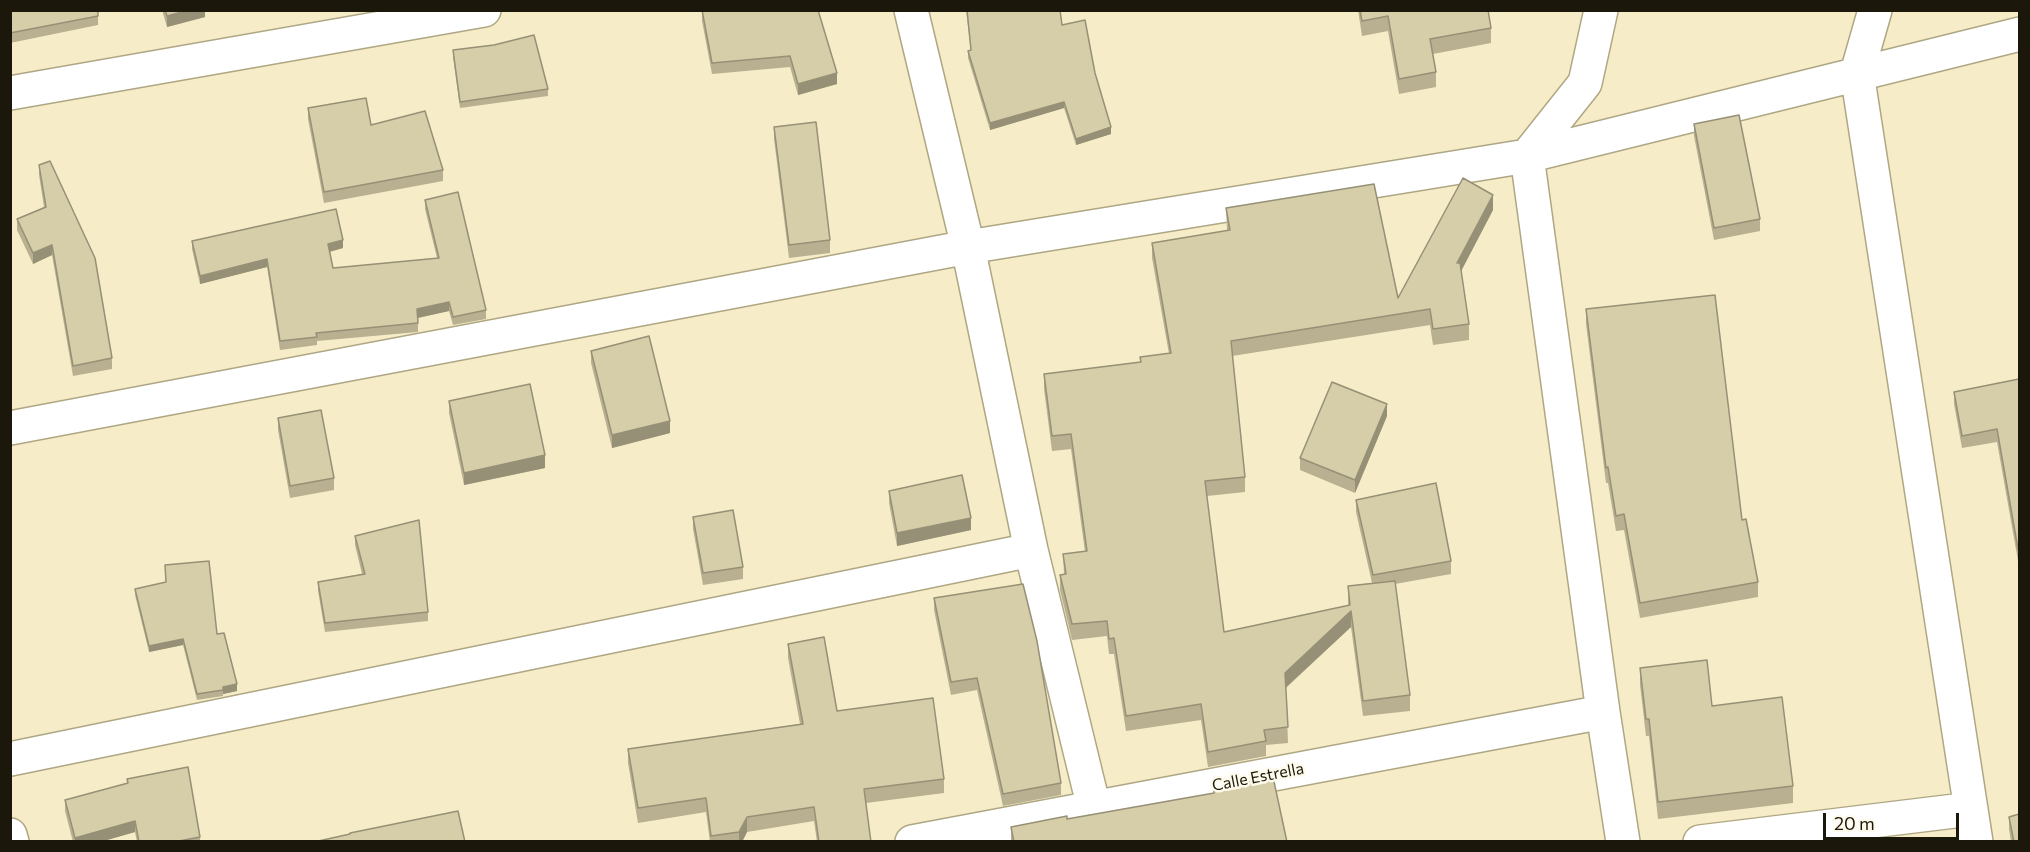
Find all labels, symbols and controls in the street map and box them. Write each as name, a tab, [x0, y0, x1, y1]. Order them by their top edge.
street label: Calle Estrella	[1210, 759, 1306, 795]
scale bar	[1826, 801, 1962, 839]
text: 20 m	[1834, 812, 1875, 834]

